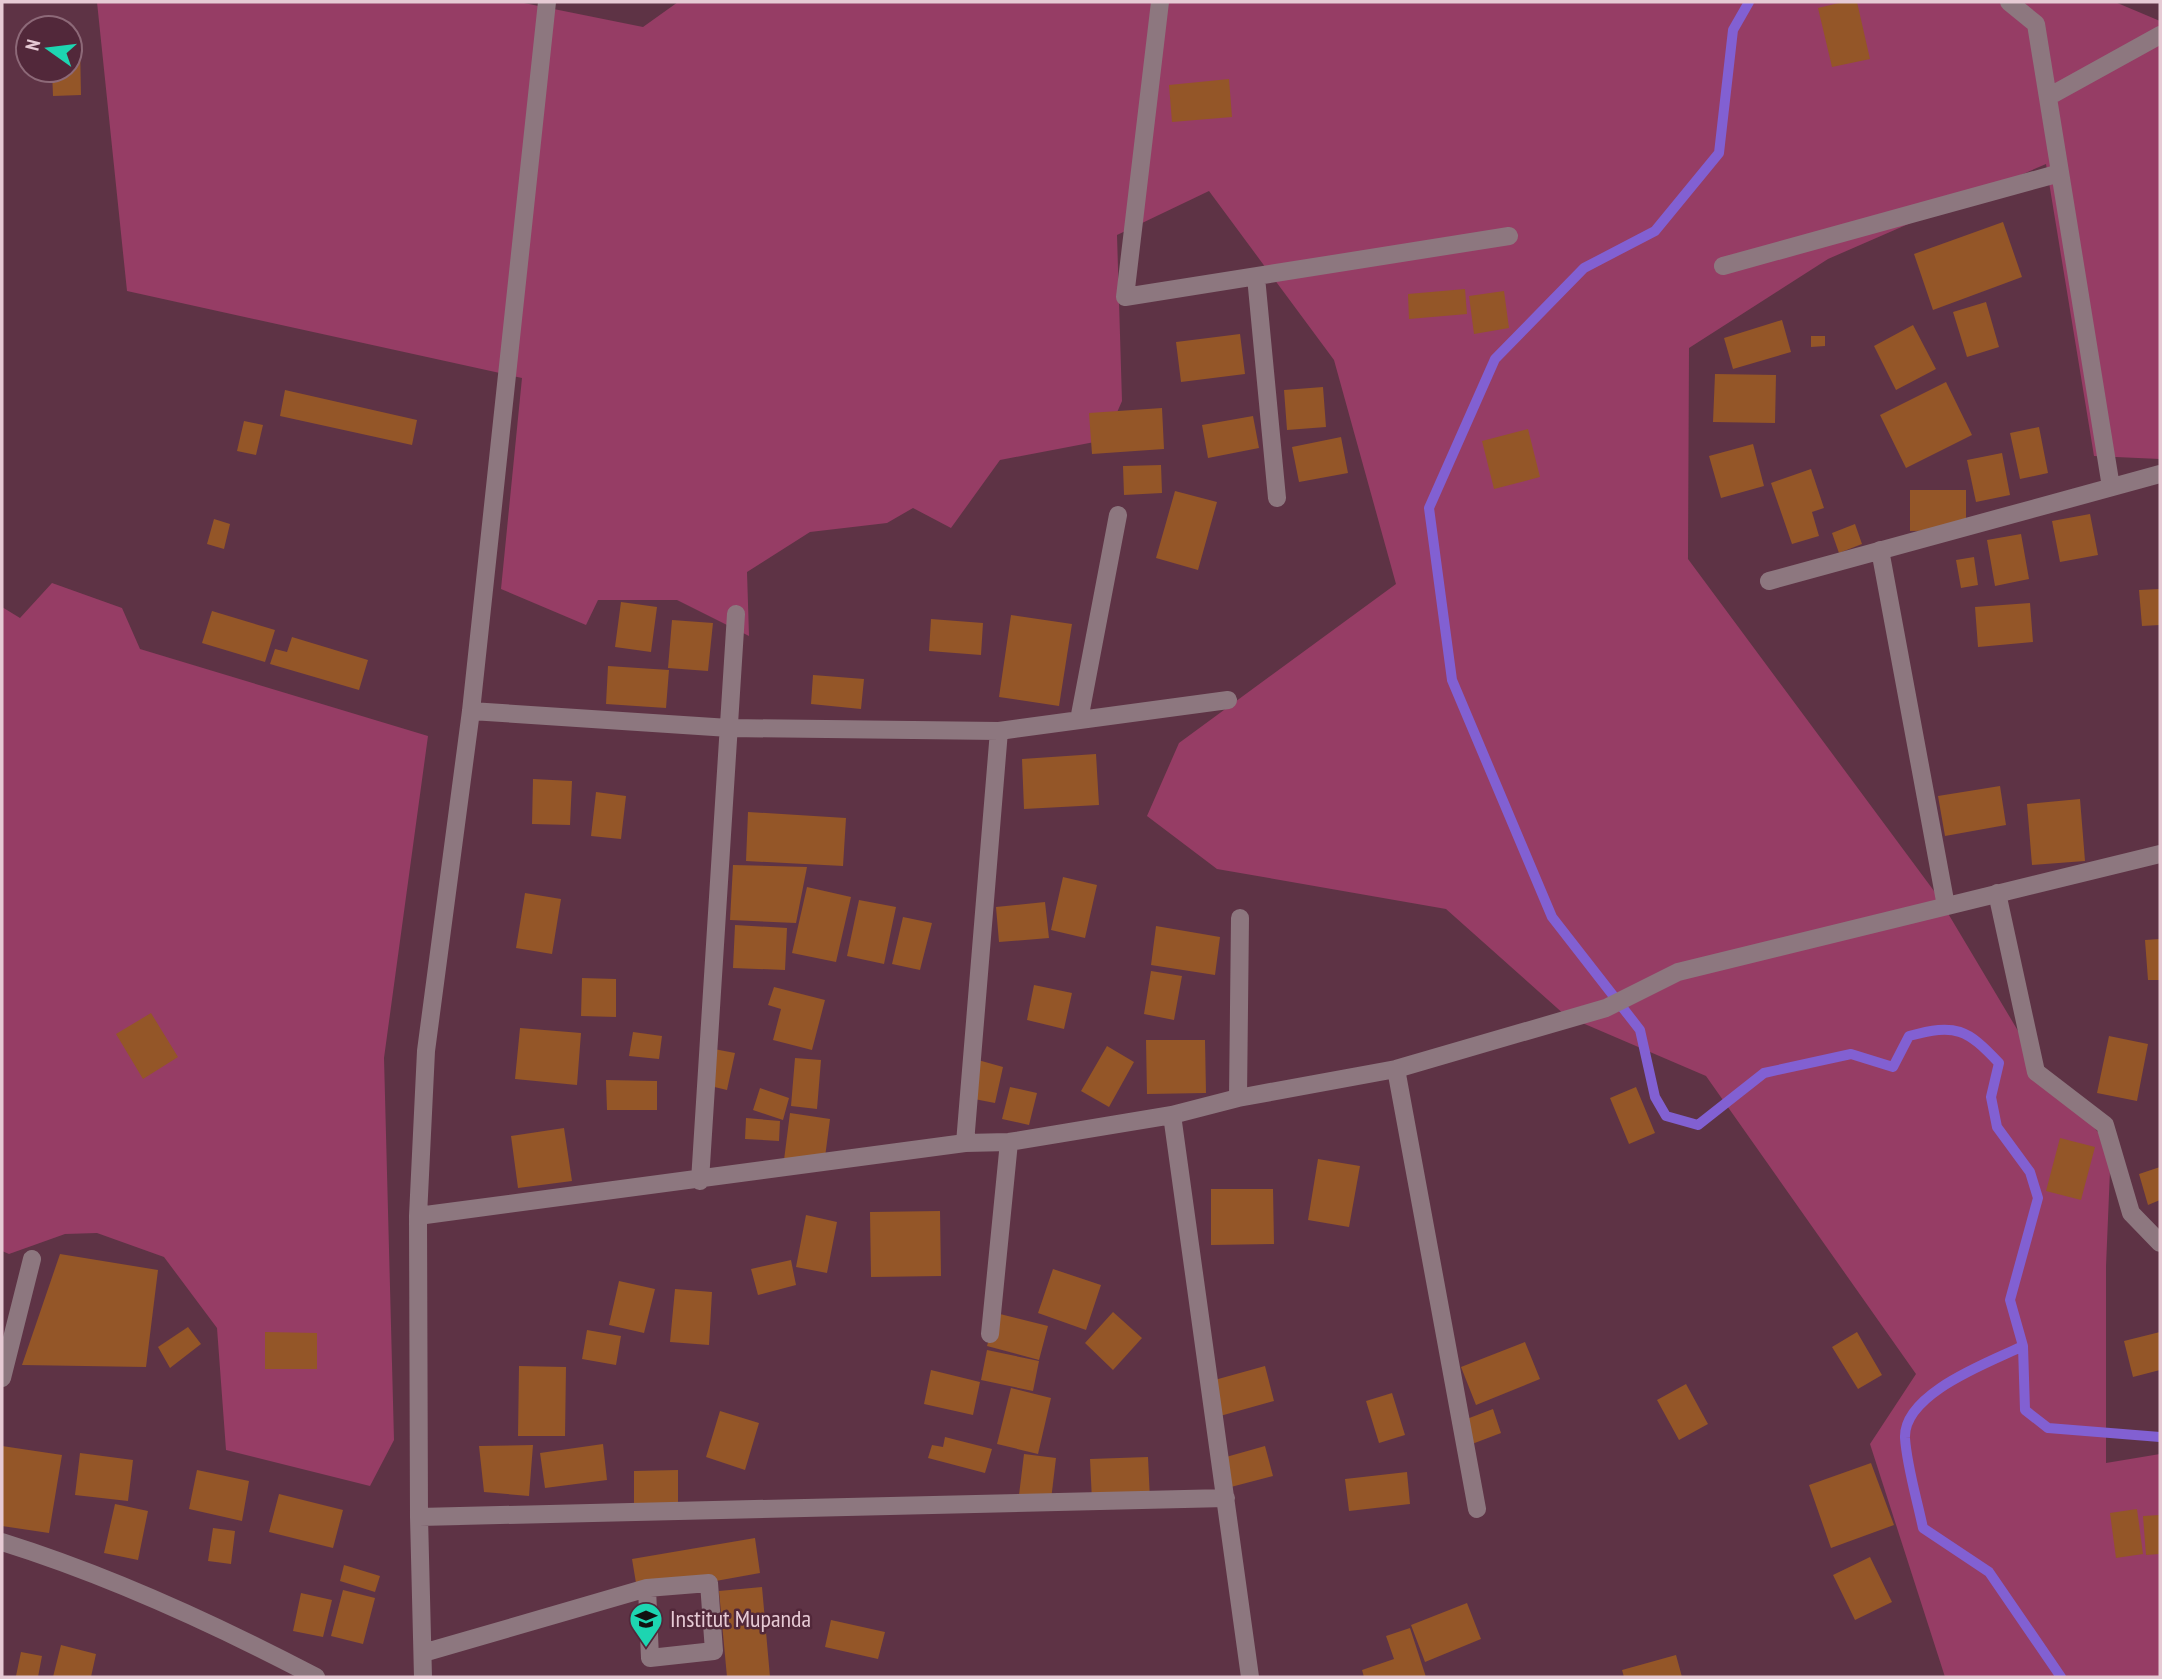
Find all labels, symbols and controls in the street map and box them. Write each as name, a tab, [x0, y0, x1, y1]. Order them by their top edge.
north arrow	[14, 14, 84, 84]
text: N	[20, 37, 45, 53]
school or university icon: Institut Mupanda	[627, 1600, 665, 1649]
place label: Institut Mupanda	[670, 1603, 811, 1634]

